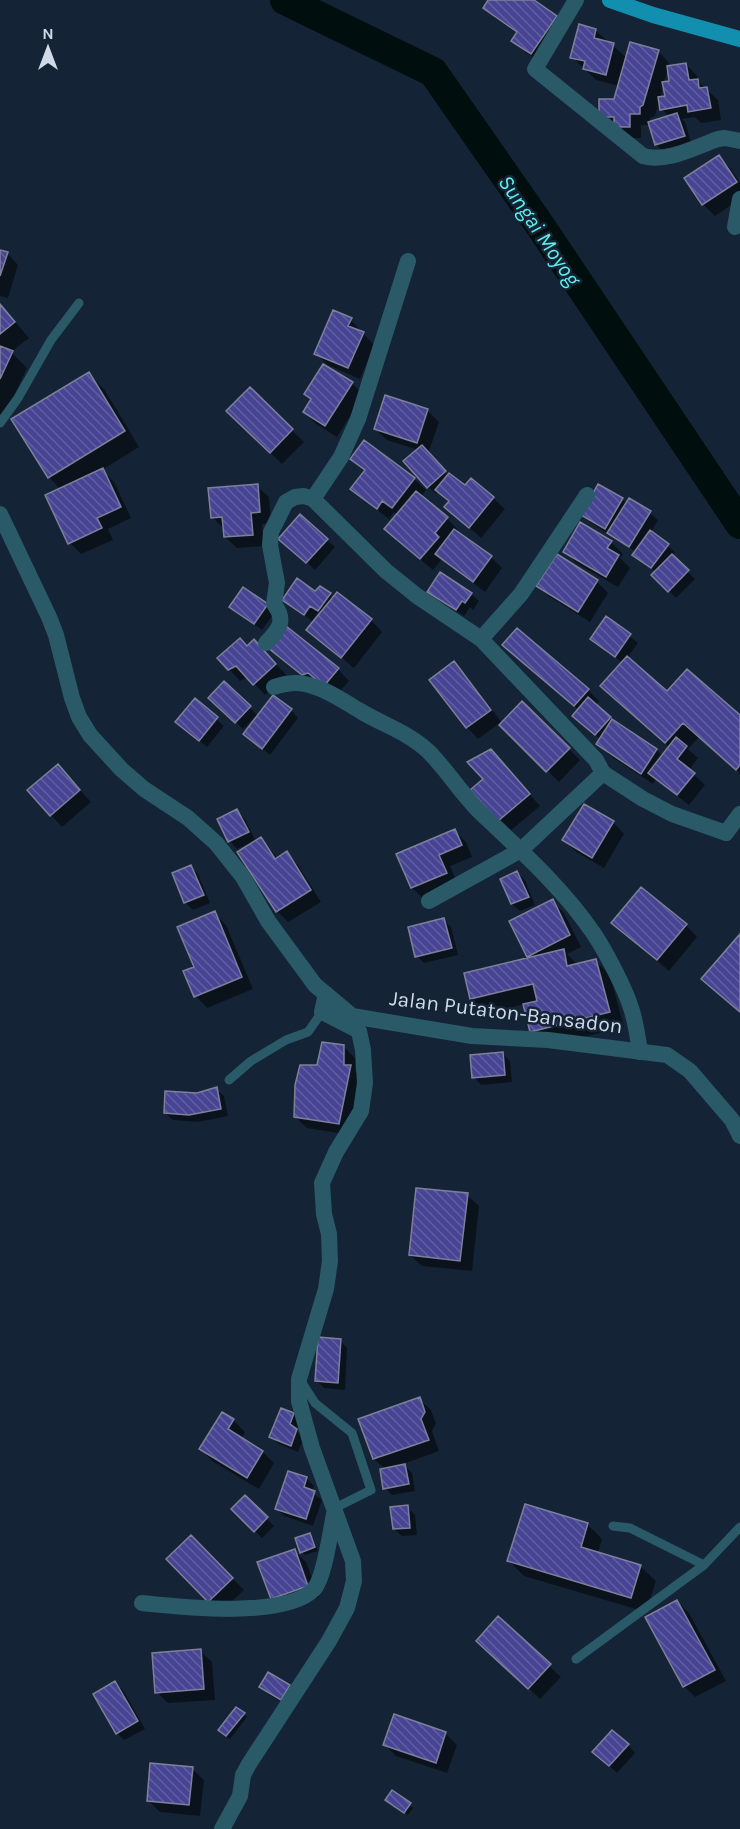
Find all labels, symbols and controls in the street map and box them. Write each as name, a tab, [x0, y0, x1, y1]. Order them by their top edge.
north arrow	[18, 18, 78, 78]
text: N	[42, 24, 54, 43]
water label: Sungai Moyog	[493, 170, 586, 292]
street label: Jalan Putaton-Bansadon	[388, 986, 624, 1038]

